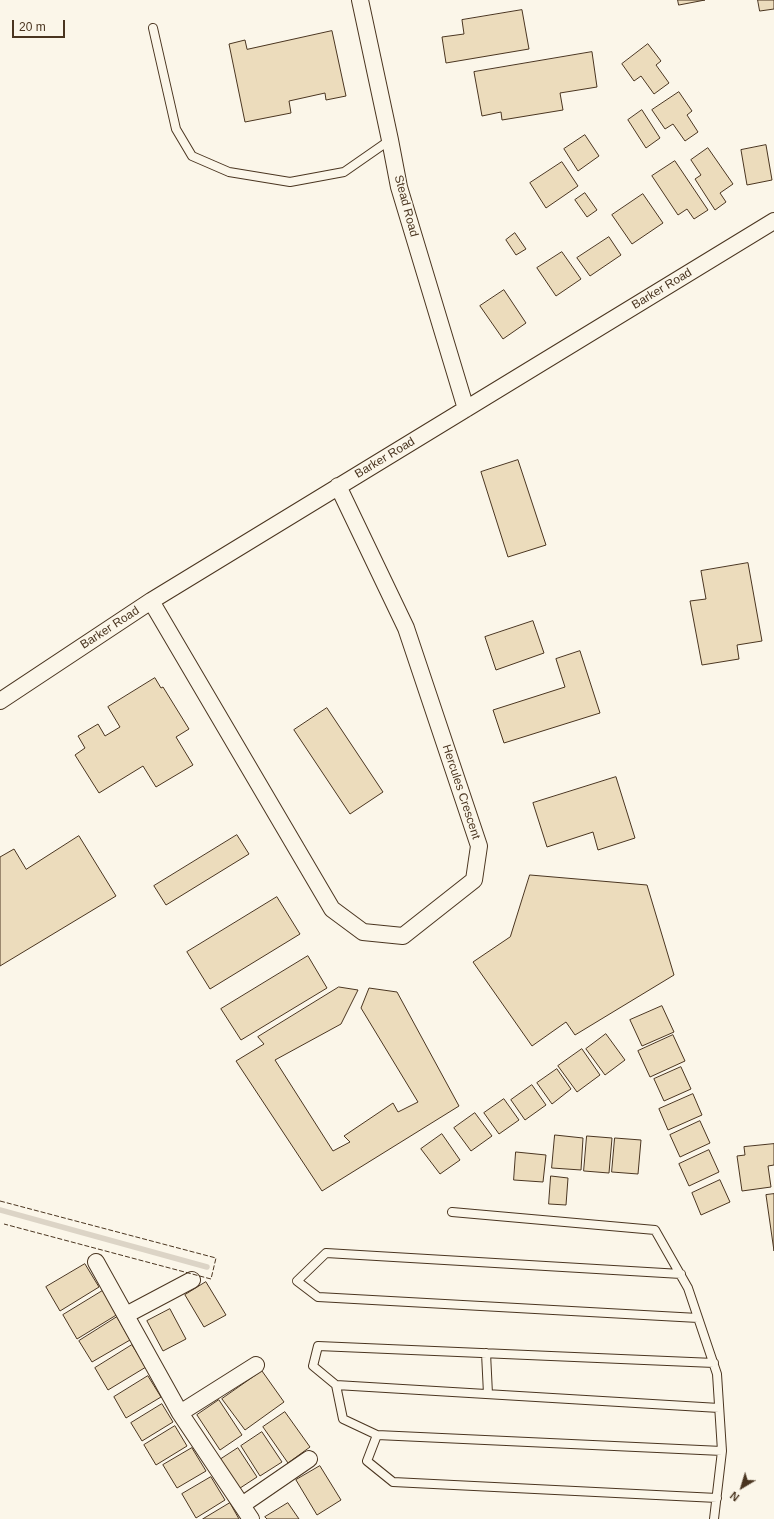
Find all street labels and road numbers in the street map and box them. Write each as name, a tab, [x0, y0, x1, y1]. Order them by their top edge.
street label: Stead Road	[391, 174, 421, 238]
street label: Barker Road	[629, 265, 695, 313]
street label: Barker Road	[352, 434, 418, 482]
street label: Barker Road	[78, 604, 142, 652]
street label: Hercules Crescent	[439, 743, 483, 841]

